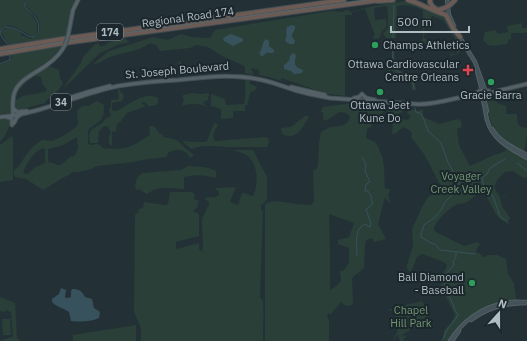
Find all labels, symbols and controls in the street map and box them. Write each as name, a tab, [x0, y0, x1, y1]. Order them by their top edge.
street label: Regional Road 174	[141, 4, 235, 30]
scale bar	[391, 8, 469, 34]
text: 500 m	[397, 14, 432, 29]
road number: 174	[97, 24, 123, 40]
place label: Champs Athletics	[383, 38, 470, 52]
marker: Champs Athletics	[370, 40, 380, 50]
place label: Ottawa Cardiovascular Centre Orleans	[348, 57, 459, 84]
street label: St. Joseph Boulevard	[124, 58, 230, 82]
marker: Ottawa Cardiovascular Centre Orleans	[462, 64, 474, 76]
marker: Gracie Barra	[486, 77, 496, 87]
marker: Ottawa Jeet Kune Do	[375, 87, 385, 97]
place label: Gracie Barra	[460, 88, 522, 102]
road number: 34	[51, 94, 71, 110]
place label: Ottawa Jeet Kune Do	[350, 98, 410, 125]
park label: Voyager Creek Valley	[431, 169, 492, 196]
place label: Ball Diamond - Baseball	[398, 270, 464, 297]
marker: Ball Diamond - Baseball	[467, 278, 477, 288]
north arrow	[479, 293, 519, 333]
text: N	[496, 296, 509, 312]
park label: Chapel Hill Park	[390, 303, 432, 330]

